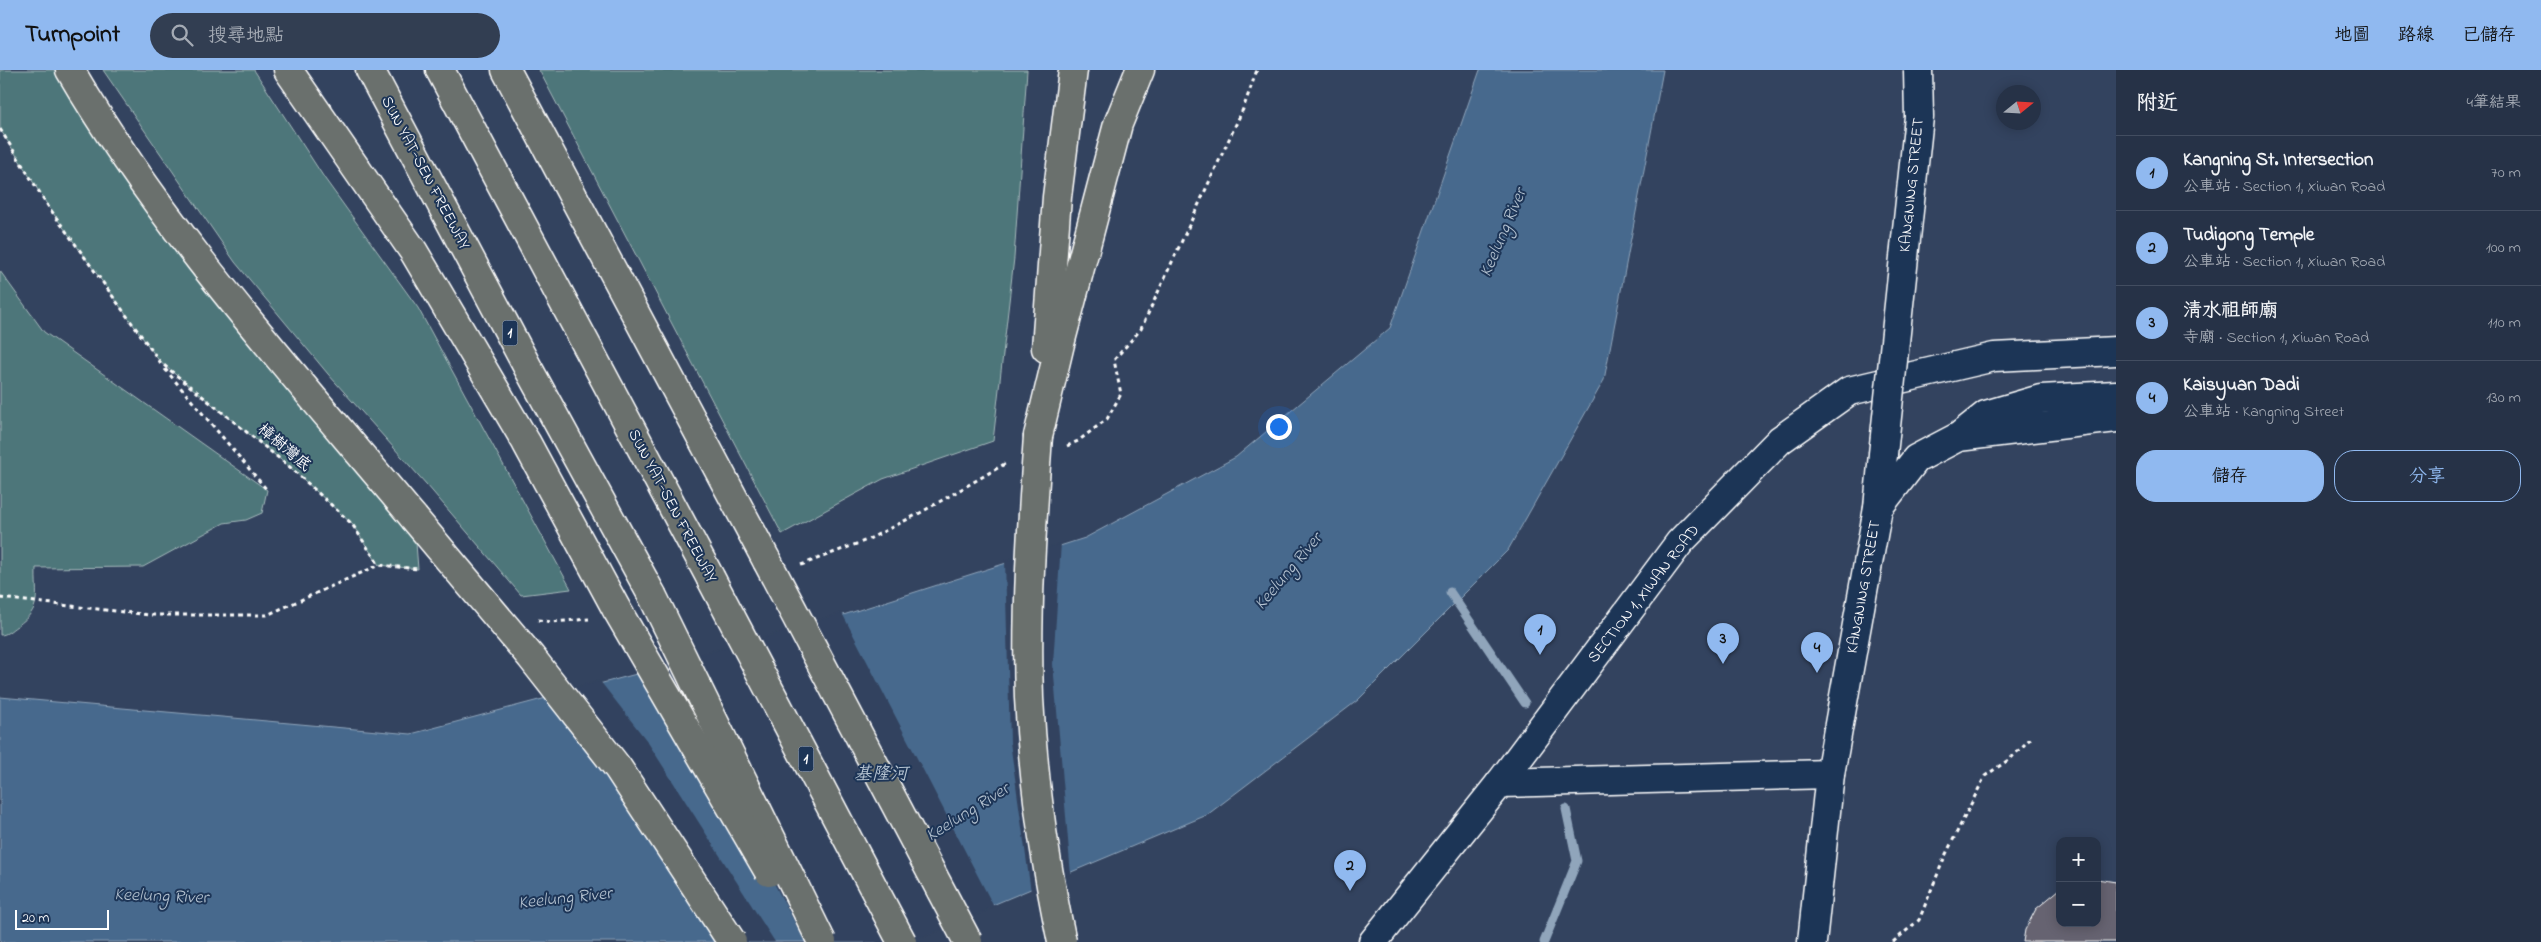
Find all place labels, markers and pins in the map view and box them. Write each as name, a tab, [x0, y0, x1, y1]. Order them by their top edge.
pin: 1	[1524, 614, 1556, 655]
pin: 3	[1707, 623, 1739, 664]
pin: 4	[1801, 632, 1833, 673]
pin: 2	[1334, 850, 1366, 891]

